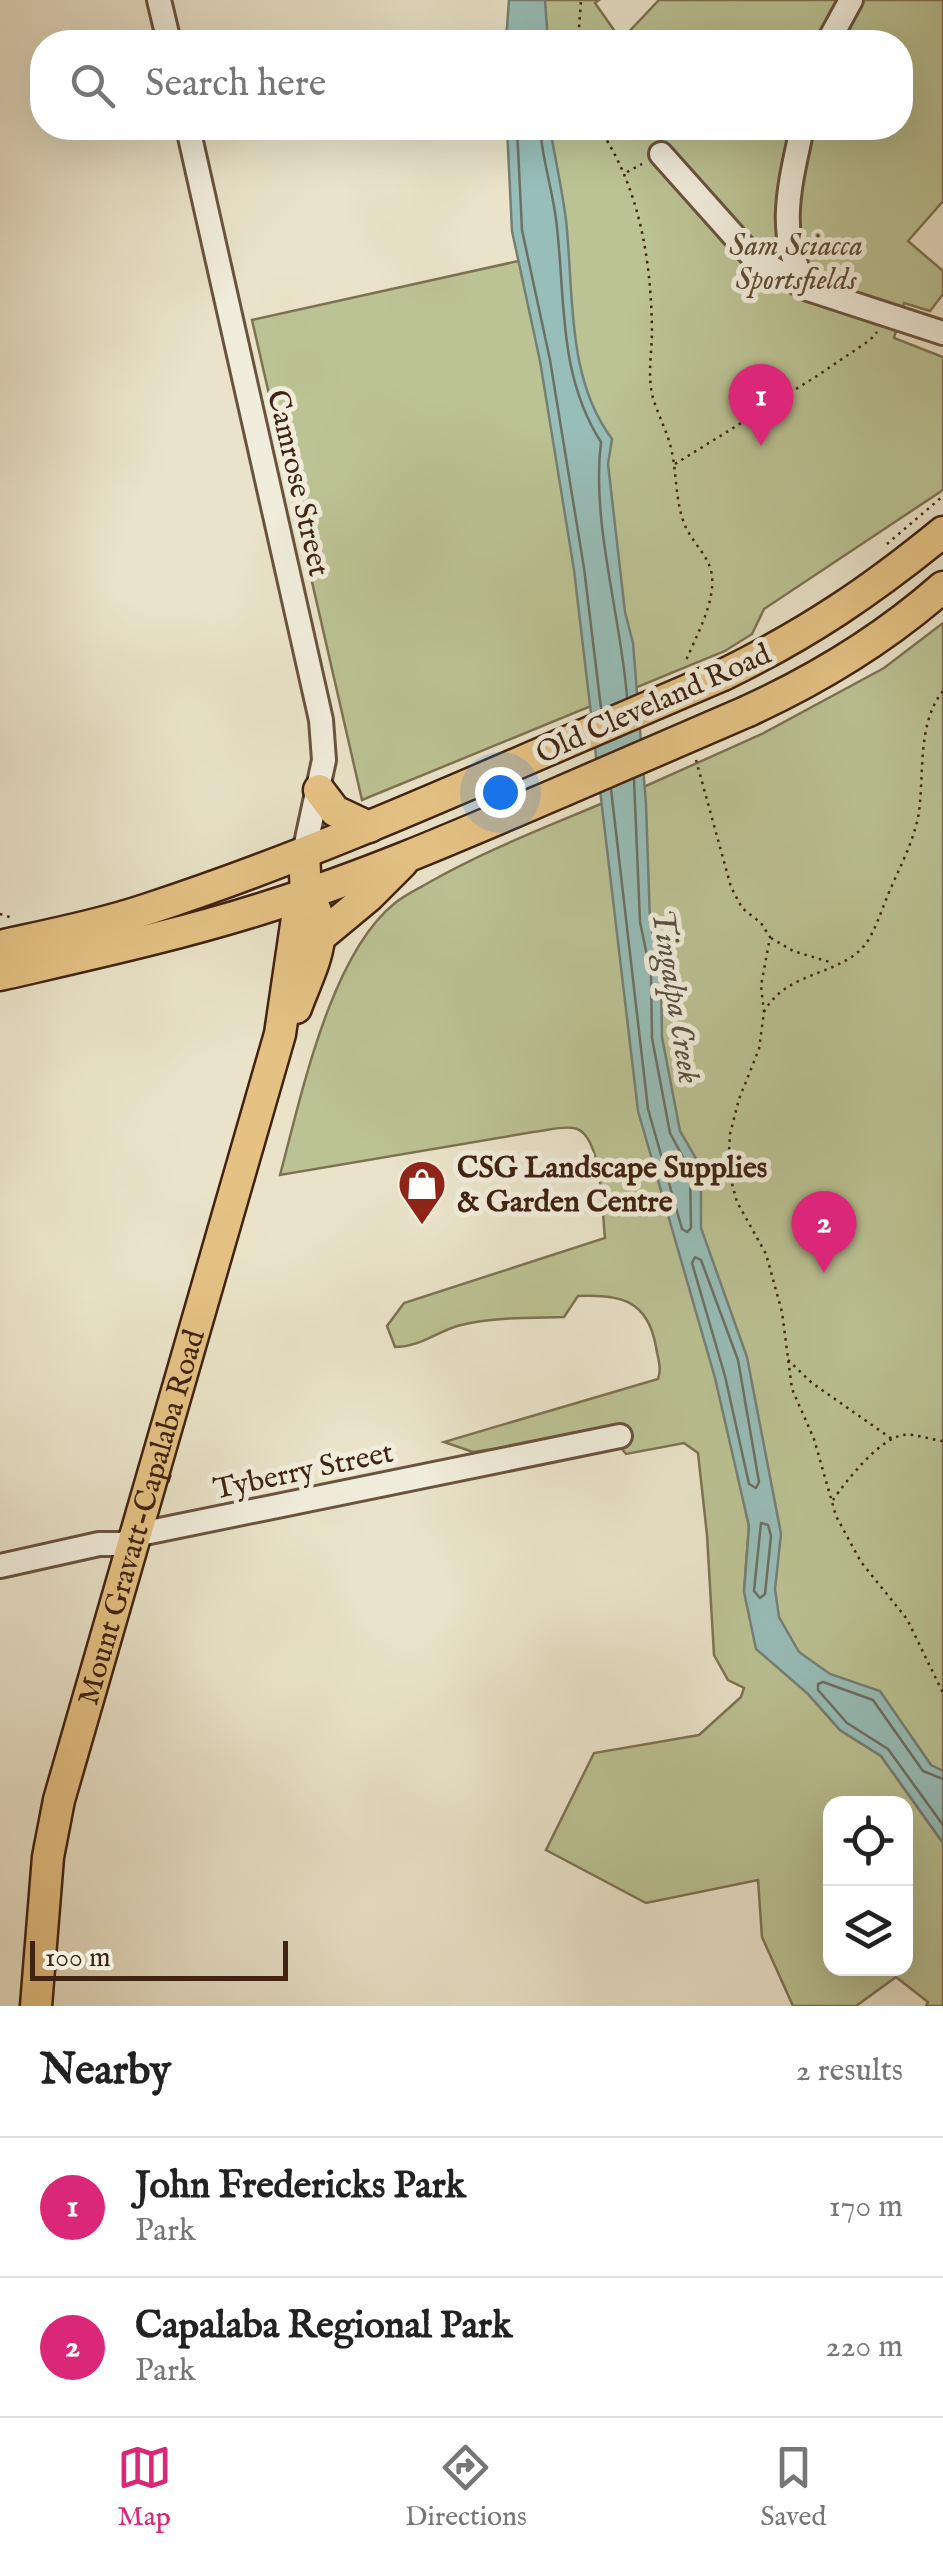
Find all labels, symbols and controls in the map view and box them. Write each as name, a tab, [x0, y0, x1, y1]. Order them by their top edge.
search box	[30, 30, 913, 140]
icon: search	[65, 58, 120, 113]
text: Search here	[145, 61, 326, 109]
park label: Sam Sciacca Sportsfields	[729, 228, 863, 300]
pin: 1	[728, 364, 794, 446]
street label: Camrose Street	[257, 387, 337, 580]
street label: Old Cleveland Road	[530, 636, 778, 774]
your location	[475, 767, 526, 818]
water label: Tingalpa Creek	[641, 906, 709, 1087]
place label: CSG Landscape Supplies & Garden Centre	[457, 1150, 767, 1222]
shop icon: CSG Landscape Supplies & Garden Centre	[396, 1158, 448, 1226]
pin: 2	[792, 1190, 856, 1273]
street label: Mount Gravatt-Capalaba Road	[70, 1325, 215, 1710]
street label: Tyberry Street	[210, 1434, 397, 1510]
map controls	[823, 1796, 913, 1976]
button: locate	[823, 1796, 913, 1886]
button: layers	[823, 1886, 913, 1976]
scale bar	[30, 1936, 288, 1980]
text: 100 m	[45, 1941, 111, 1976]
text: Nearby	[40, 2045, 171, 2098]
text: 2 results	[796, 2051, 903, 2092]
text: John Fredericks Park	[135, 2163, 466, 2211]
text: 1	[67, 2187, 78, 2228]
text: 170 m	[829, 2187, 903, 2228]
text: Park	[135, 2211, 196, 2252]
text: Capalaba Regional Park	[135, 2303, 512, 2351]
text: 2	[65, 2327, 80, 2368]
text: 220 m	[826, 2327, 903, 2368]
text: Park	[135, 2351, 196, 2392]
tab: Map	[117, 2440, 172, 2535]
tab: Directions	[405, 2440, 527, 2535]
tab: Saved	[760, 2440, 826, 2535]

